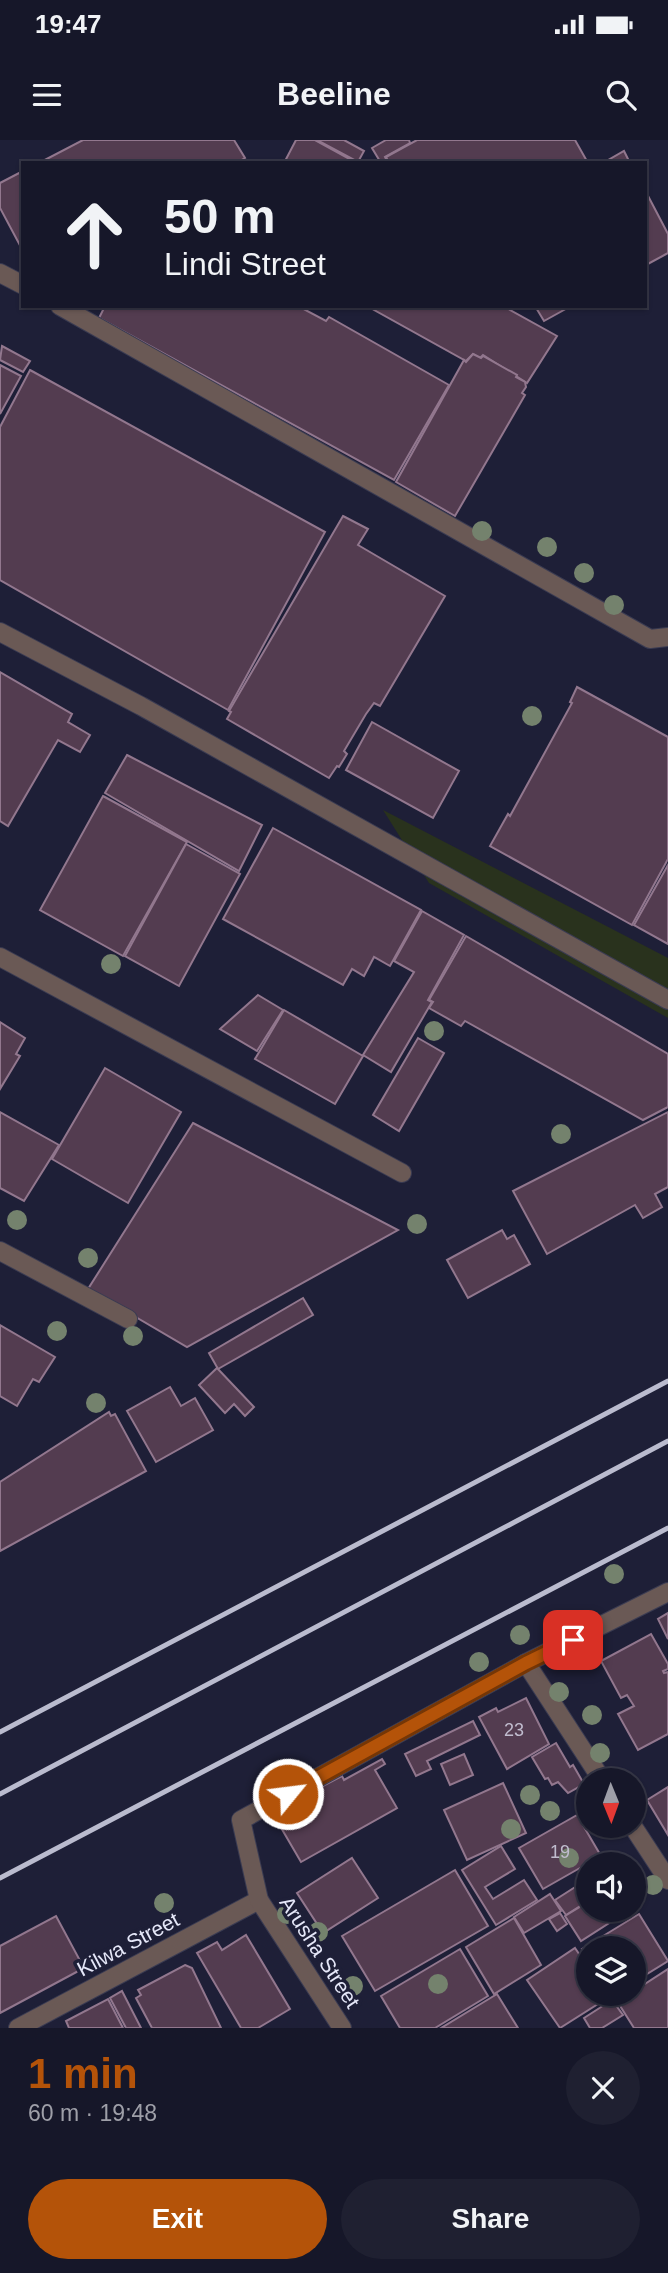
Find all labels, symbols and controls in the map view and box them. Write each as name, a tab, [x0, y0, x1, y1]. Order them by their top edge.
text: 19:47	[35, 9, 102, 39]
icon: menu	[28, 76, 66, 114]
text: Beeline	[277, 76, 391, 112]
icon: search	[602, 76, 640, 114]
icon: ahead	[49, 189, 140, 280]
text: 50 m	[164, 189, 276, 243]
text: Lindi Street	[164, 246, 326, 282]
pin	[543, 1610, 603, 1670]
icon: arrive	[554, 1621, 592, 1659]
house number: 23	[504, 1720, 524, 1740]
position arrow	[251, 1757, 325, 1831]
north arrow	[576, 1768, 646, 1838]
map controls	[576, 1768, 646, 2006]
house number: 19	[550, 1842, 570, 1862]
button: sound	[576, 1852, 646, 1922]
street label: Arusha Street	[275, 1892, 365, 2012]
street label: Kilwa Street	[73, 1907, 183, 1980]
button: layers	[576, 1936, 646, 2006]
text: 1 min	[28, 2050, 138, 2097]
button: close	[566, 2051, 640, 2125]
text: 60 m · 19:48	[28, 2100, 157, 2126]
button: Exit	[28, 2179, 327, 2259]
button: Share	[341, 2179, 640, 2259]

